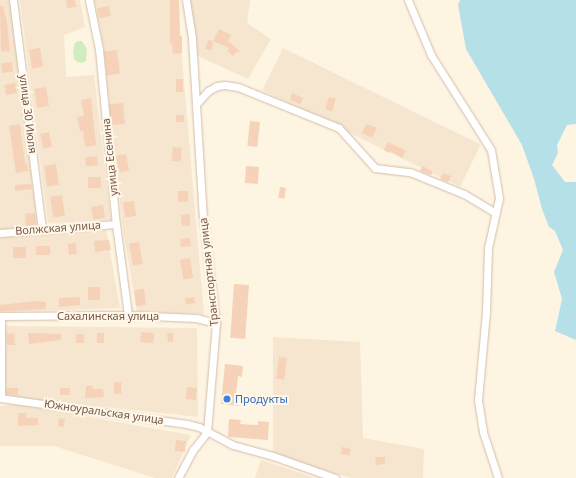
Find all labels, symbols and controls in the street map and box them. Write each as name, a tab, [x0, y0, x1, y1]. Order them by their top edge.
street label: улица 30 Июля	[17, 74, 39, 154]
street label: улица Есенина	[99, 118, 121, 196]
street label: Транспортная улица	[197, 217, 221, 327]
street label: Волжская улица	[15, 218, 101, 238]
street label: Сахалинская улица	[57, 309, 159, 323]
place label: Продукты	[235, 392, 288, 406]
marker: Продукты	[222, 394, 232, 404]
street label: Южноуральская улица	[43, 397, 165, 427]

